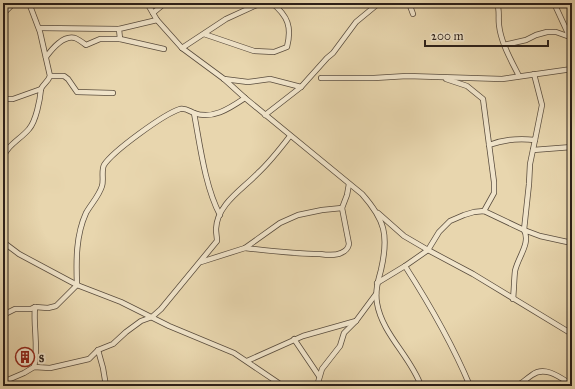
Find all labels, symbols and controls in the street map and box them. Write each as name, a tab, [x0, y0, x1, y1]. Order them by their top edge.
scale bar	[425, 22, 548, 48]
text: 200 m	[431, 29, 464, 43]
building icon: s	[14, 346, 36, 368]
place label: s	[39, 349, 44, 366]

